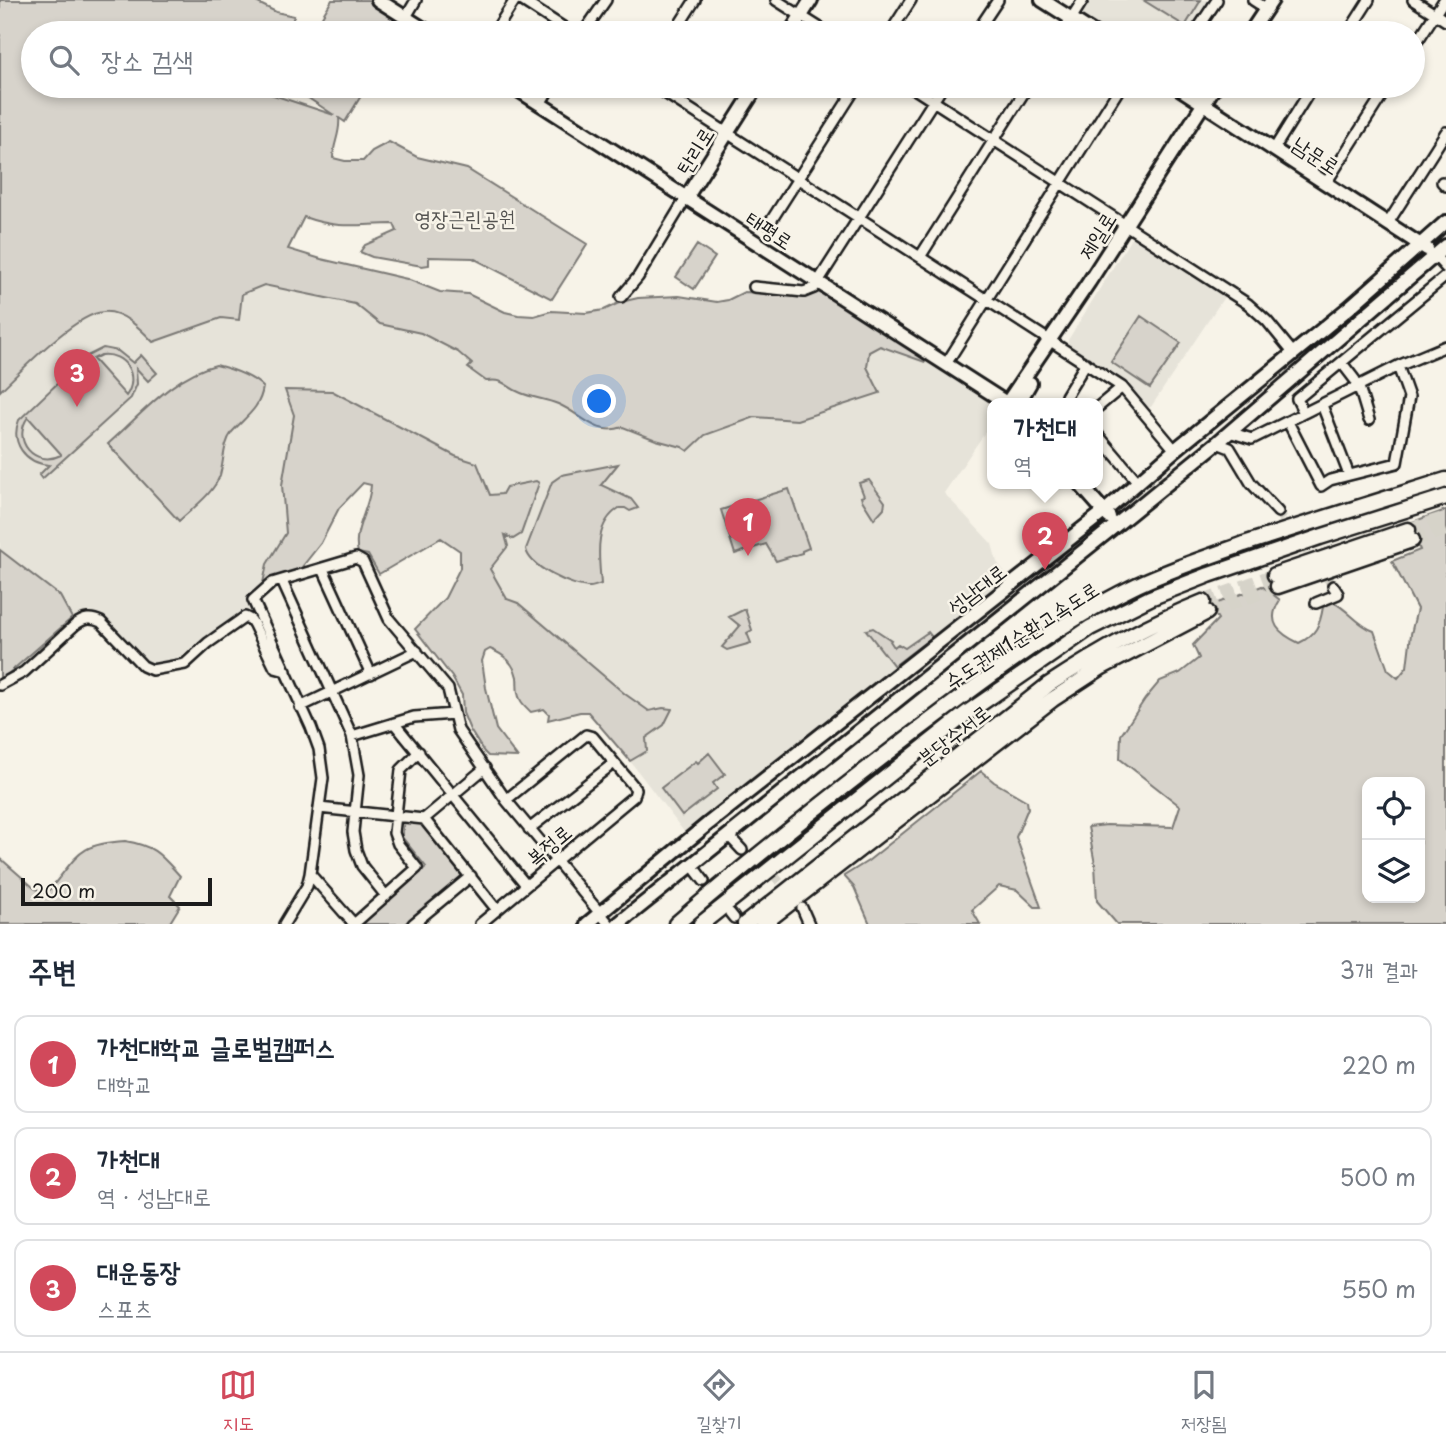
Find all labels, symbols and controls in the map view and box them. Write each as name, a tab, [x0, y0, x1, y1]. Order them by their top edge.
search box	[21, 21, 1425, 98]
text: 장소 검색	[101, 40, 193, 79]
icon: search	[45, 41, 83, 79]
street label: 탄리로	[667, 120, 721, 180]
street label: 남문로	[1287, 127, 1347, 181]
park label: 영장근린공원	[414, 201, 516, 233]
street label: 태평로	[740, 202, 800, 256]
street label: 제일로	[1069, 205, 1123, 265]
pin: 3	[54, 349, 100, 407]
your location	[582, 384, 616, 418]
popup	[987, 398, 1103, 489]
text: 가천대	[1014, 407, 1076, 446]
text: 역	[1014, 446, 1032, 481]
pin: 1	[725, 498, 771, 556]
pin: 2	[1022, 512, 1068, 570]
street label: 성남대로	[940, 555, 1012, 621]
street label: 수도권제1순환고속도로	[937, 572, 1105, 696]
street label: 분당수서로	[910, 695, 996, 773]
map controls	[1362, 777, 1425, 903]
button: locate	[1362, 777, 1425, 840]
street label: 복정로	[518, 815, 578, 873]
button: layers	[1362, 840, 1425, 903]
scale bar	[21, 875, 212, 907]
text: 200 m	[32, 876, 95, 904]
text: 주변	[28, 947, 76, 992]
text: 3개 결과	[1340, 952, 1418, 987]
text: 가천대학교 글로벌캠퍼스	[97, 1027, 336, 1066]
text: 1	[48, 1047, 59, 1082]
text: 220 m	[1342, 1047, 1416, 1082]
text: 대학교	[97, 1066, 153, 1101]
text: 가천대	[97, 1139, 160, 1178]
text: 2	[45, 1159, 61, 1194]
text: 500 m	[1339, 1159, 1416, 1194]
text: 역 · 성남대로	[97, 1178, 211, 1213]
text: 대운동장	[97, 1251, 181, 1290]
text: 3	[45, 1271, 61, 1306]
text: 550 m	[1341, 1271, 1416, 1306]
text: 스포츠	[97, 1290, 153, 1325]
tab: 지도	[219, 1366, 257, 1437]
tab: 길찾기	[696, 1366, 742, 1437]
tab: 저장됨	[1181, 1366, 1227, 1437]

